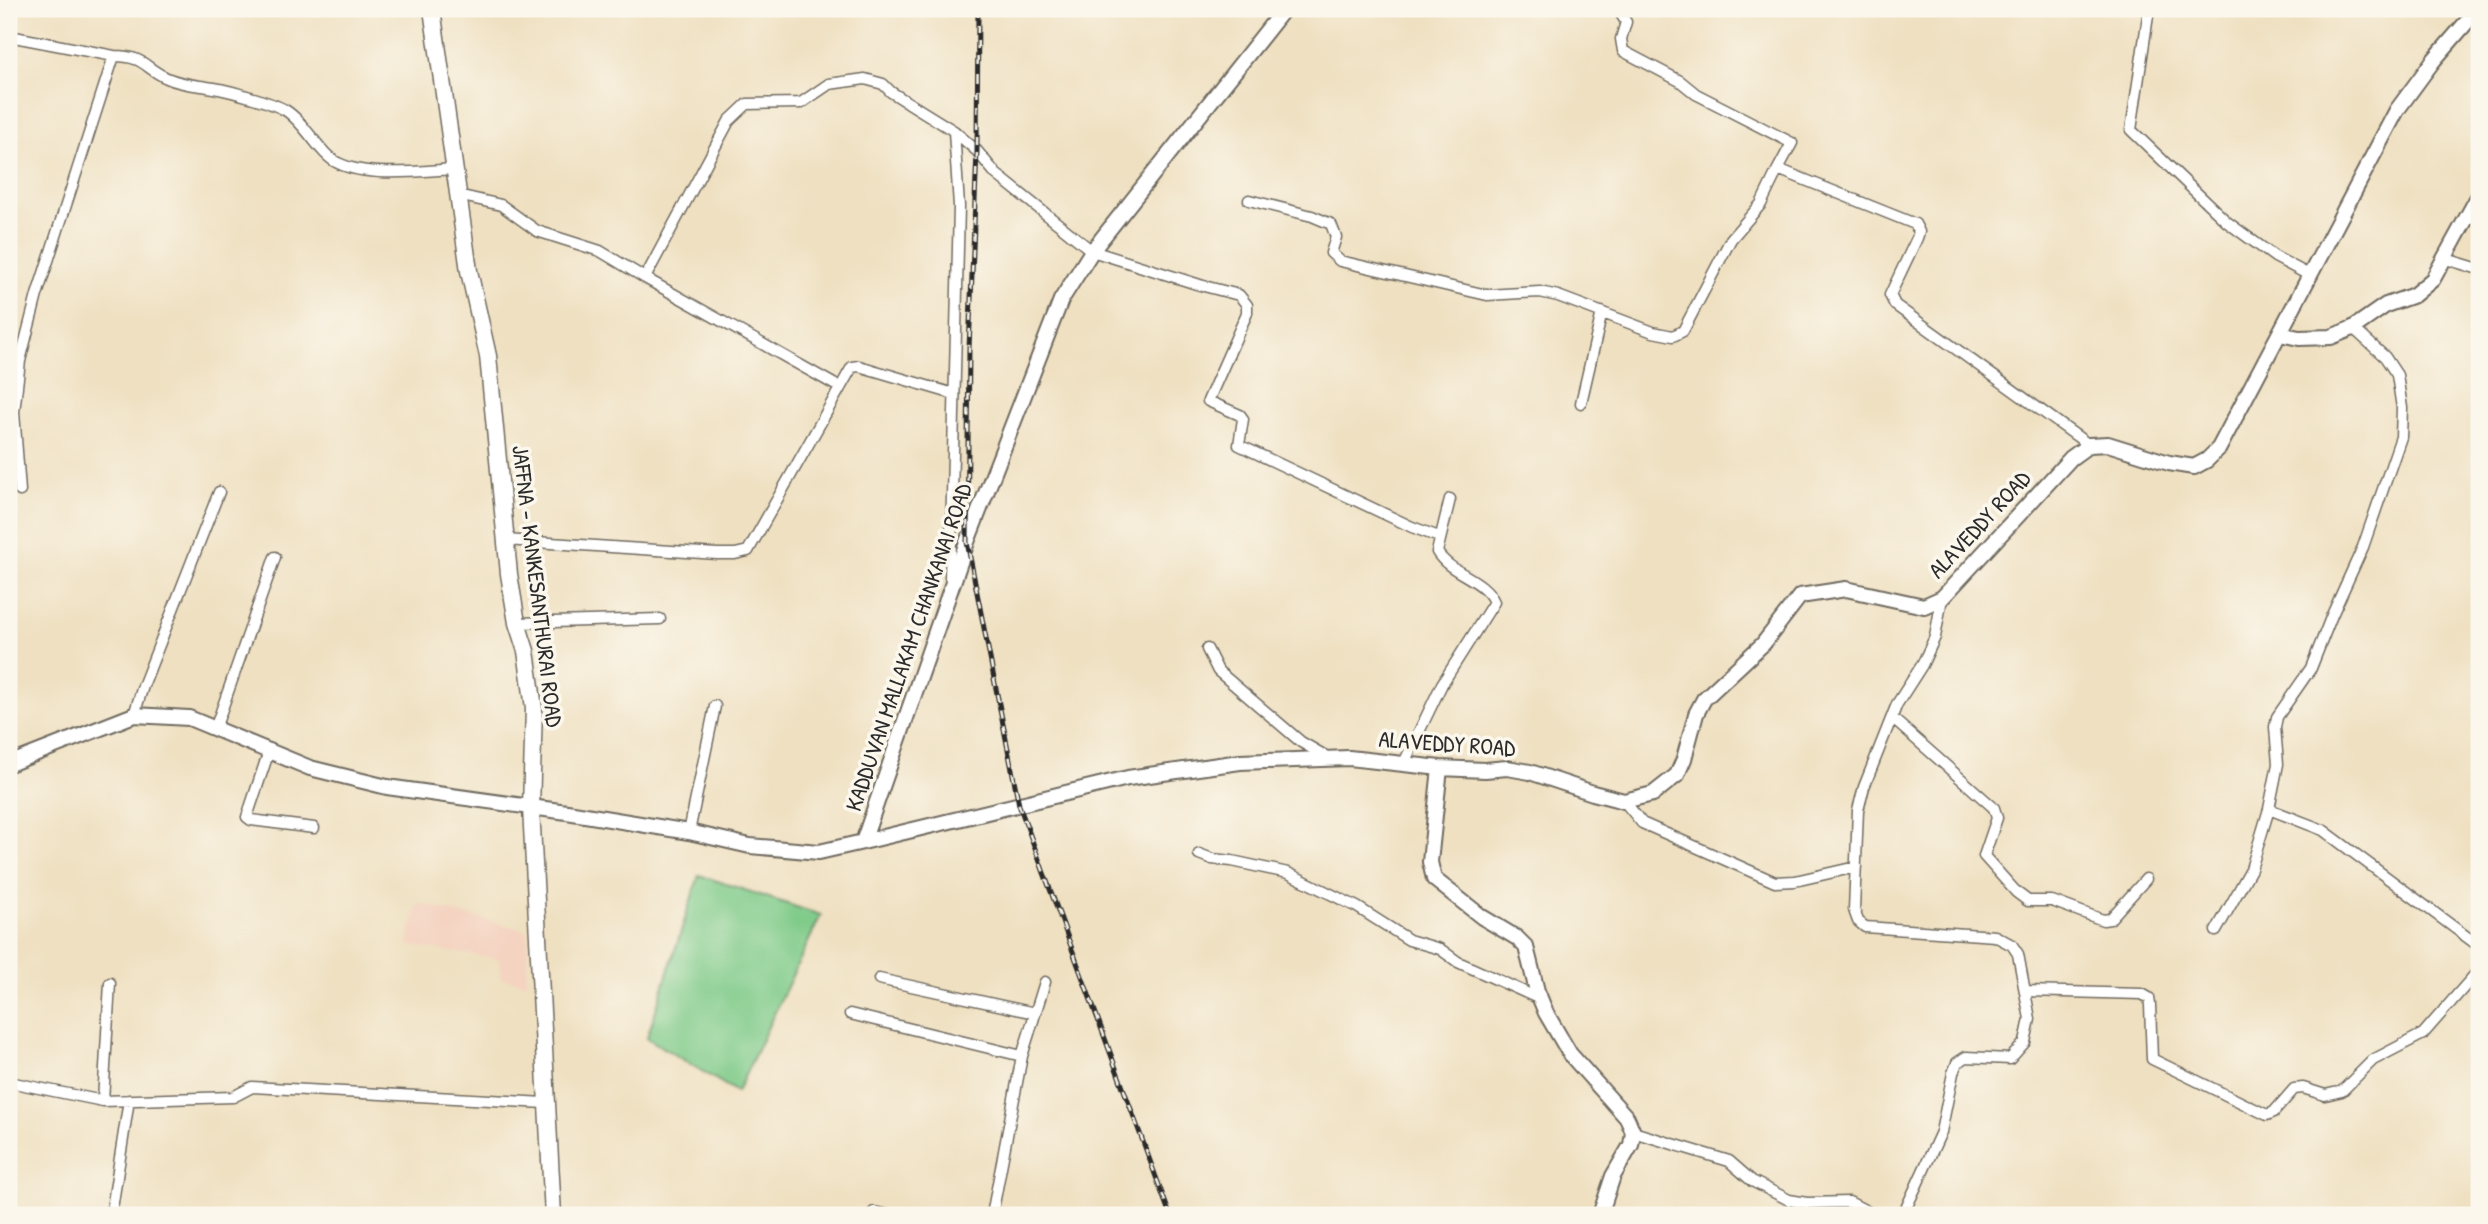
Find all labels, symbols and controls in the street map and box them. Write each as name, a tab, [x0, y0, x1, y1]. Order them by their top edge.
street label: JAFFNA - KANKESANTHURAI ROAD	[505, 443, 571, 729]
street label: ALAVEDDY ROAD	[1921, 463, 2037, 585]
street label: KADDUVAN MALLAKAM CHANKANAI ROAD	[837, 479, 979, 815]
street label: ALAVEDDY ROAD	[1378, 723, 1516, 763]

